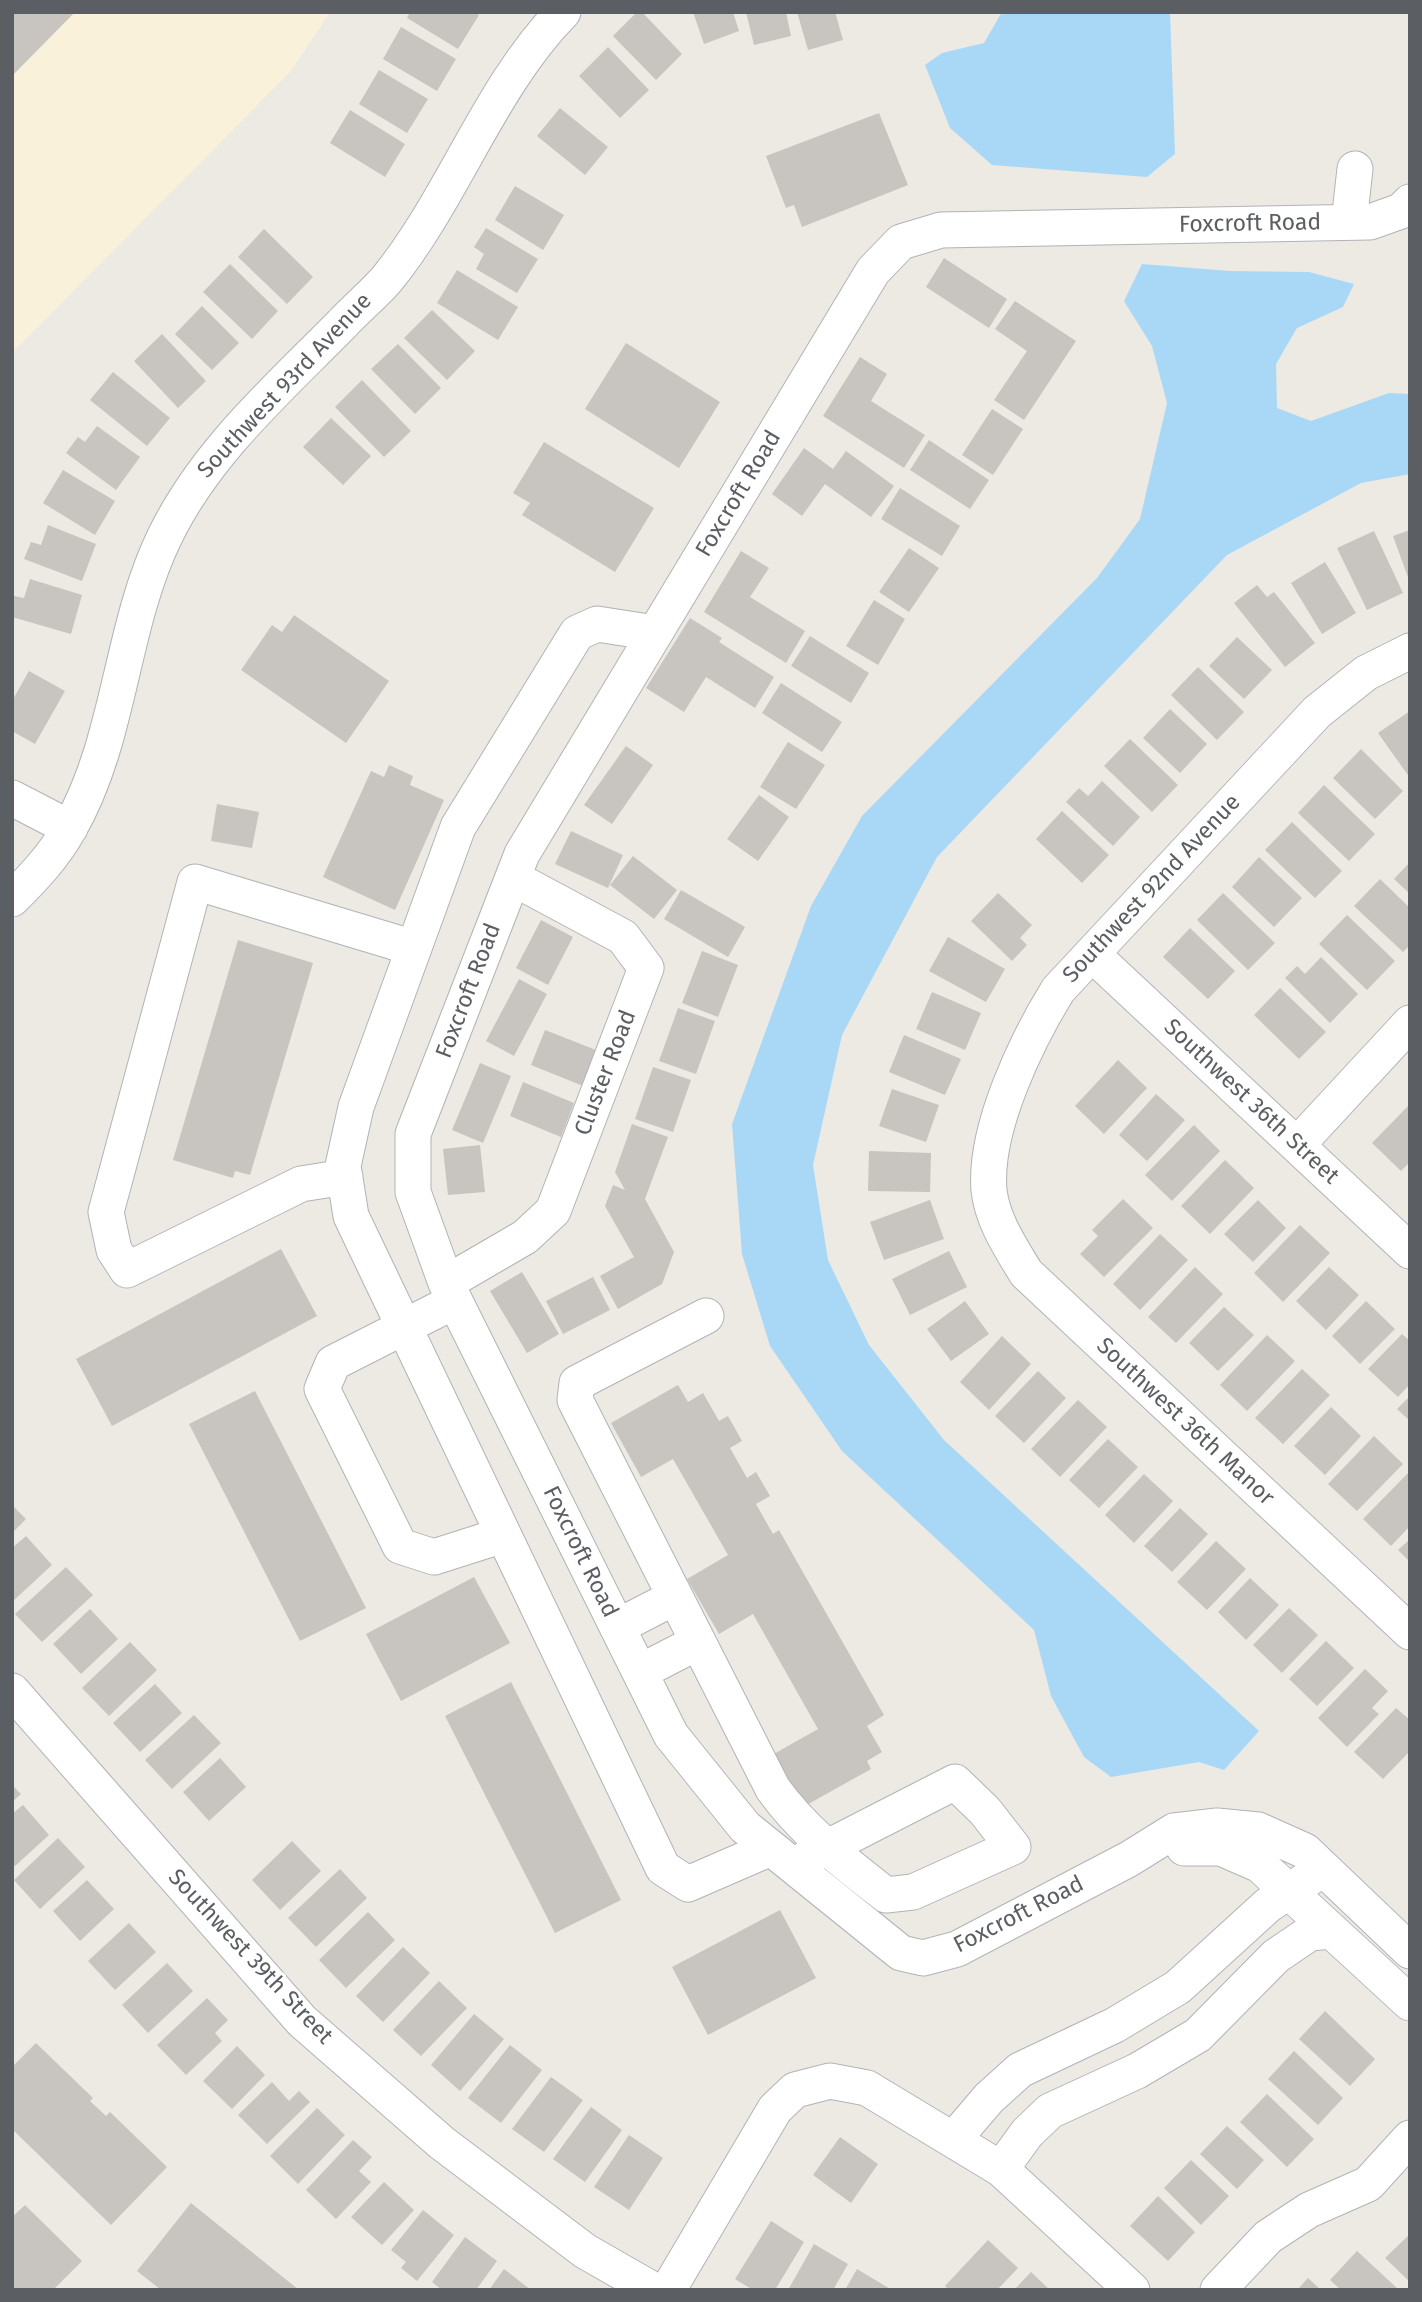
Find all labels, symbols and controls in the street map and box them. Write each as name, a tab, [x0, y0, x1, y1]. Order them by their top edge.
street label: Foxcroft Road	[1179, 209, 1321, 239]
street label: Southwest 93rd Avenue	[192, 288, 378, 484]
street label: Foxcroft Road	[690, 426, 788, 562]
street label: Southwest 92nd Avenue	[1057, 789, 1247, 989]
street label: Foxcroft Road	[431, 920, 507, 1062]
street label: Cluster Road	[569, 1006, 643, 1140]
street label: Southwest 36th Street	[1158, 1014, 1344, 1190]
street label: Southwest 36th Manor	[1090, 1332, 1280, 1512]
street label: Foxcroft Road	[536, 1482, 624, 1622]
street label: Southwest 39th Street	[162, 1864, 338, 2050]
street label: Foxcroft Road	[949, 1870, 1089, 1960]

